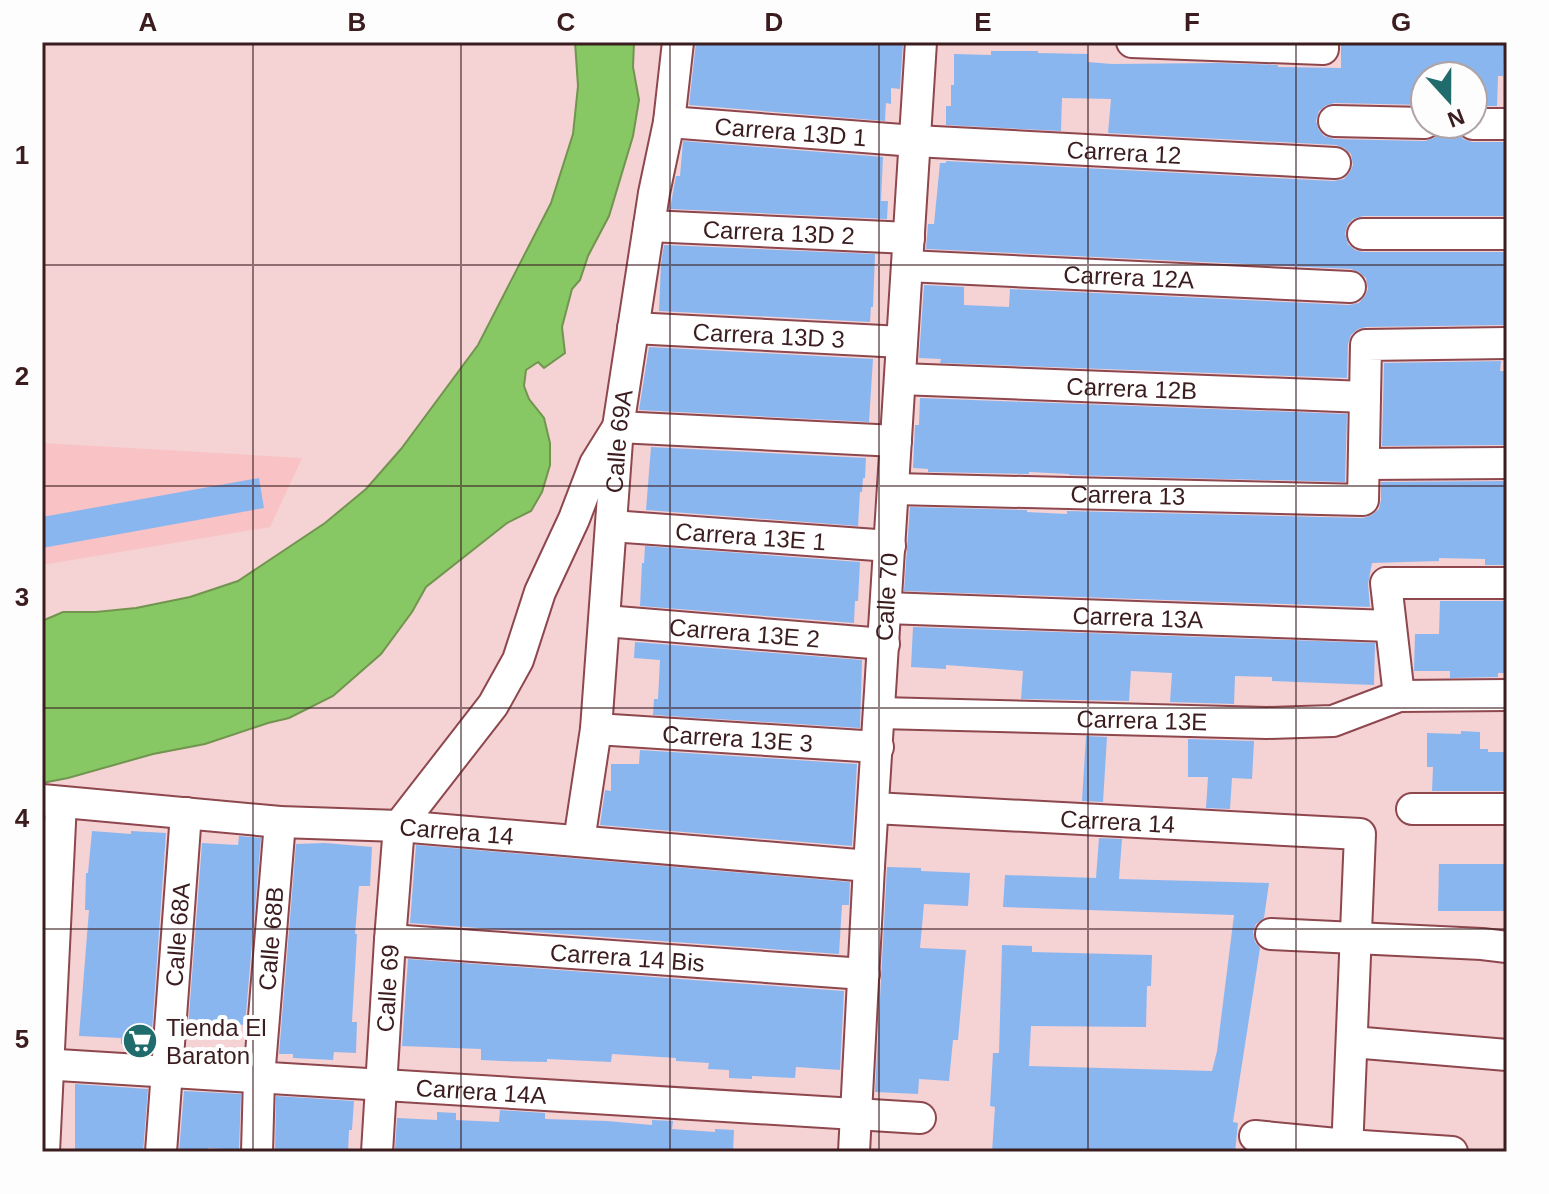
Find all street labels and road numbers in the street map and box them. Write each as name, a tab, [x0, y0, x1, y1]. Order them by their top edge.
street label: Carrera 13D 1	[714, 112, 868, 151]
street label: Carrera 12	[1066, 135, 1182, 168]
street label: Carrera 13D 2	[702, 215, 855, 249]
street label: Carrera 12A	[1063, 260, 1195, 293]
street label: Carrera 13D 3	[692, 318, 846, 353]
street label: Carrera 12B	[1066, 372, 1198, 404]
street label: Calle 69A	[600, 387, 637, 494]
street label: Carrera 13	[1070, 480, 1186, 509]
street label: Carrera 13E 1	[674, 517, 827, 555]
street label: Calle 70	[870, 552, 902, 642]
street label: Carrera 13A	[1072, 601, 1204, 633]
street label: Carrera 13E 2	[668, 613, 821, 652]
street label: Carrera 13E	[1076, 705, 1208, 735]
street label: Carrera 13E 3	[662, 720, 814, 756]
street label: Carrera 14	[1060, 804, 1176, 838]
street label: Carrera 14	[398, 813, 515, 849]
street label: Calle 68A	[160, 882, 194, 988]
street label: Calle 68B	[253, 885, 288, 992]
street label: Carrera 14 Bis	[549, 938, 706, 976]
street label: Calle 69	[371, 943, 403, 1033]
street label: Carrera 14A	[415, 1074, 547, 1109]

